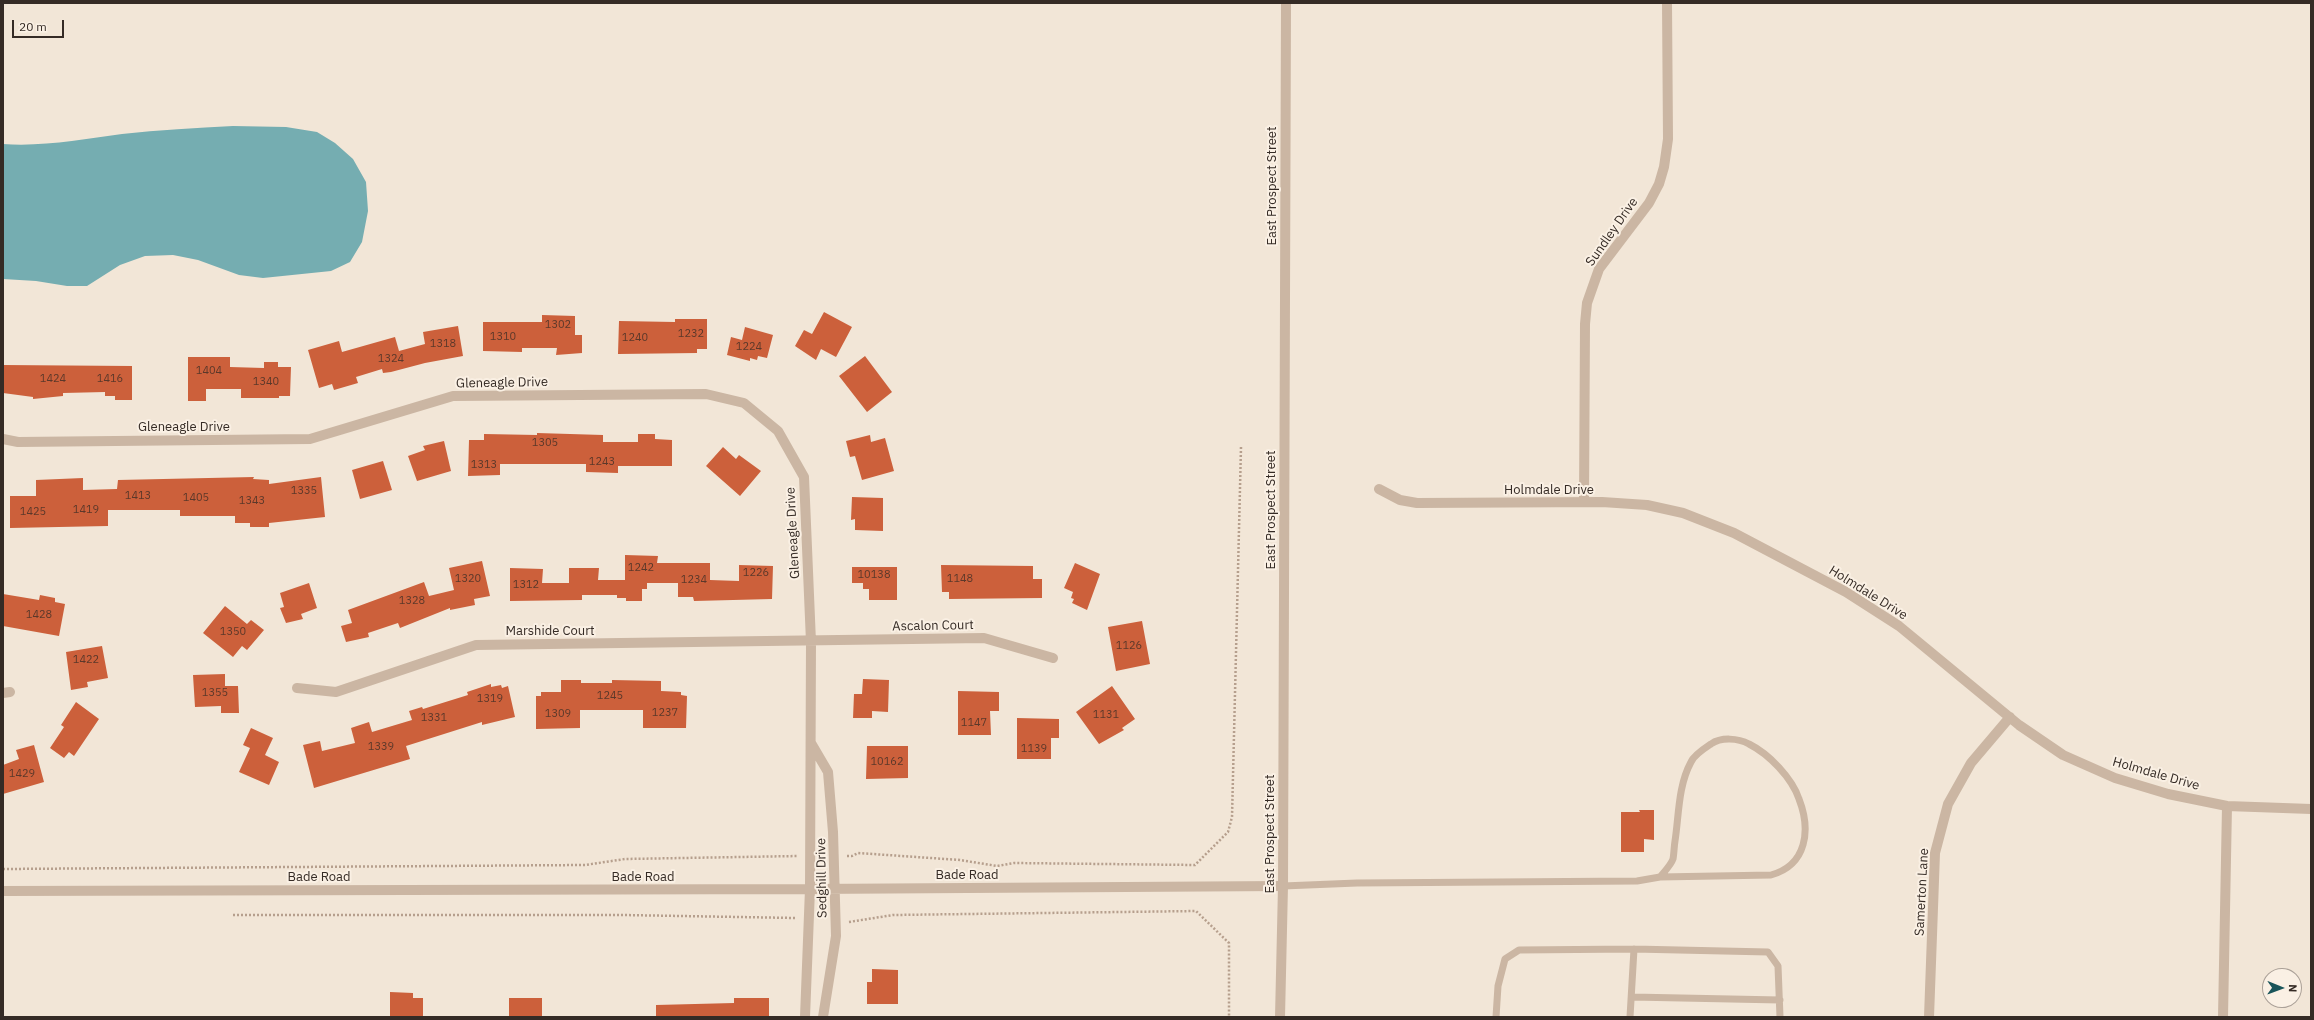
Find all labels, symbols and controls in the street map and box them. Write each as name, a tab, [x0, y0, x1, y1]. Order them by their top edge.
scale bar	[14, 12, 66, 38]
text: 20 m	[19, 19, 47, 34]
street label: East Prospect Street	[1264, 127, 1280, 245]
street label: Sundley Drive	[1583, 195, 1641, 269]
house number: 1302	[545, 318, 571, 332]
house number: 1232	[678, 327, 704, 341]
house number: 1310	[490, 330, 516, 344]
house number: 1240	[622, 331, 648, 345]
house number: 1318	[430, 337, 456, 351]
house number: 1224	[736, 340, 762, 354]
house number: 1324	[378, 352, 404, 366]
house number: 1404	[196, 364, 222, 378]
house number: 1424	[40, 372, 66, 386]
house number: 1416	[97, 372, 123, 386]
street label: Gleneagle Drive	[456, 374, 548, 392]
house number: 1340	[253, 375, 279, 389]
street label: Gleneagle Drive	[138, 419, 230, 435]
house number: 1305	[532, 436, 558, 450]
street label: East Prospect Street	[1263, 451, 1279, 569]
house number: 1243	[589, 455, 615, 469]
house number: 1313	[471, 458, 497, 472]
street label: Holmdale Drive	[1504, 482, 1594, 498]
house number: 1335	[291, 484, 317, 498]
street label: Gleneagle Drive	[783, 487, 803, 579]
house number: 1413	[125, 489, 151, 503]
house number: 1405	[183, 491, 209, 505]
house number: 1343	[239, 494, 265, 508]
house number: 1419	[73, 503, 99, 517]
house number: 1425	[20, 505, 46, 519]
house number: 1242	[628, 561, 654, 575]
street label: Holmdale Drive	[1826, 563, 1910, 623]
house number: 1226	[743, 566, 769, 580]
house number: 10138	[858, 568, 890, 582]
house number: 1320	[455, 572, 481, 586]
house number: 1148	[947, 572, 973, 586]
house number: 1234	[681, 573, 707, 587]
house number: 1312	[513, 578, 539, 592]
house number: 1328	[399, 594, 425, 608]
house number: 1428	[26, 608, 52, 622]
street label: Ascalon Court	[892, 617, 974, 635]
street label: Marshide Court	[505, 623, 595, 639]
house number: 1350	[220, 625, 246, 639]
house number: 1126	[1116, 639, 1142, 653]
house number: 1422	[73, 653, 99, 667]
house number: 1355	[202, 686, 228, 700]
house number: 1245	[597, 689, 623, 703]
house number: 1319	[477, 692, 503, 706]
house number: 1237	[652, 706, 678, 720]
house number: 1309	[545, 707, 571, 721]
house number: 1131	[1093, 708, 1119, 722]
house number: 1331	[421, 711, 447, 725]
house number: 1147	[961, 716, 987, 730]
house number: 1339	[368, 740, 394, 754]
house number: 1139	[1021, 742, 1047, 756]
street label: Holmdale Drive	[2111, 754, 2201, 794]
house number: 10162	[871, 755, 903, 769]
house number: 1429	[9, 767, 35, 781]
street label: East Prospect Street	[1262, 775, 1278, 893]
street label: Sedghill Drive	[814, 838, 830, 918]
street label: Samerton Lane	[1912, 848, 1932, 936]
street label: Bade Road	[935, 867, 999, 883]
street label: Bade Road	[287, 869, 351, 885]
street label: Bade Road	[611, 869, 675, 885]
north arrow	[2262, 968, 2302, 1008]
text: N	[2286, 984, 2300, 992]

